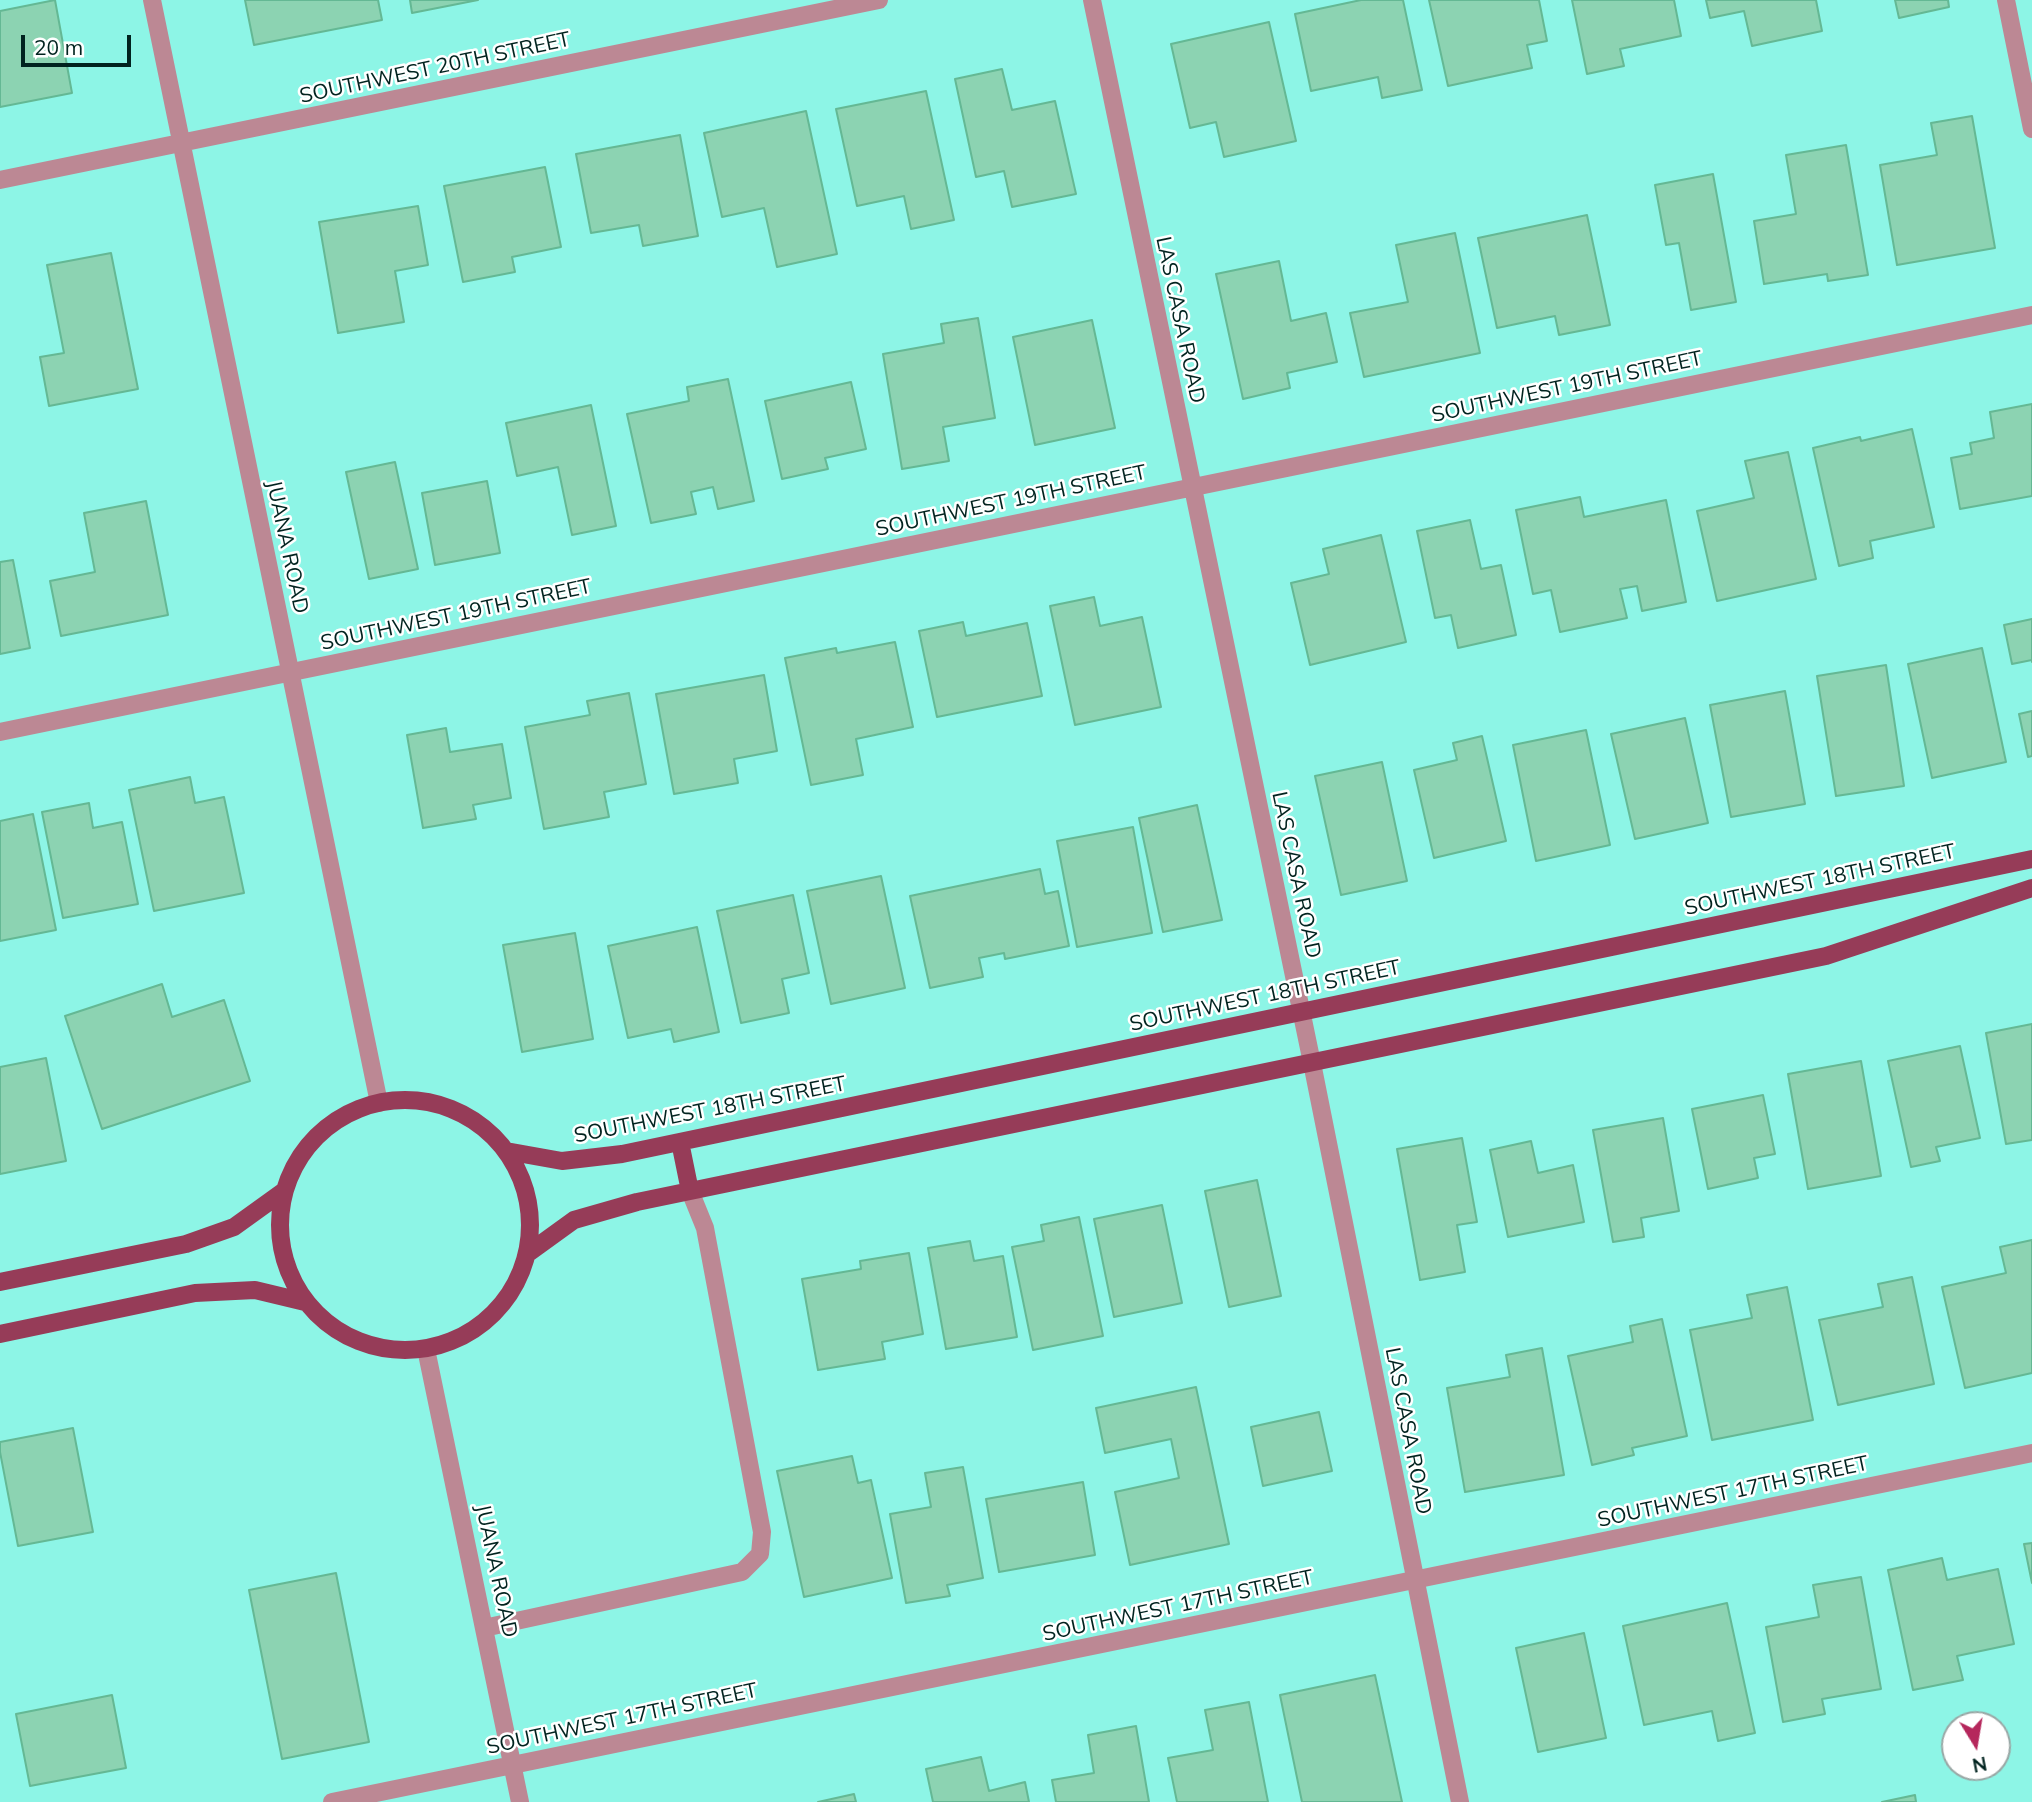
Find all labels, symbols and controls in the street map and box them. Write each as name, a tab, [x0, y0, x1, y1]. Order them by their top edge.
scale bar	[24, 21, 135, 65]
street label: SOUTHWEST 20TH STREET	[297, 27, 573, 109]
text: 20 m	[34, 34, 83, 60]
street label: LAS CASA ROAD	[1150, 234, 1210, 406]
street label: SOUTHWEST 19TH STREET	[1429, 346, 1705, 428]
street label: SOUTHWEST 19TH STREET	[873, 460, 1149, 542]
street label: JUANA ROAD	[261, 478, 313, 616]
street label: SOUTHWEST 19TH STREET	[318, 574, 594, 656]
street label: LAS CASA ROAD	[1266, 789, 1326, 961]
street label: SOUTHWEST 18TH STREET	[1682, 839, 1958, 921]
street label: SOUTHWEST 18TH STREET	[1127, 955, 1403, 1037]
street label: SOUTHWEST 18TH STREET	[572, 1071, 848, 1149]
street label: LAS CASA ROAD	[1379, 1345, 1437, 1517]
street label: SOUTHWEST 17TH STREET	[1595, 1451, 1871, 1533]
street label: JUANA ROAD	[470, 1502, 522, 1640]
street label: SOUTHWEST 17TH STREET	[1040, 1565, 1316, 1647]
street label: SOUTHWEST 17TH STREET	[484, 1678, 760, 1760]
north arrow	[1941, 1711, 2011, 1781]
text: N	[1970, 1752, 1989, 1778]

